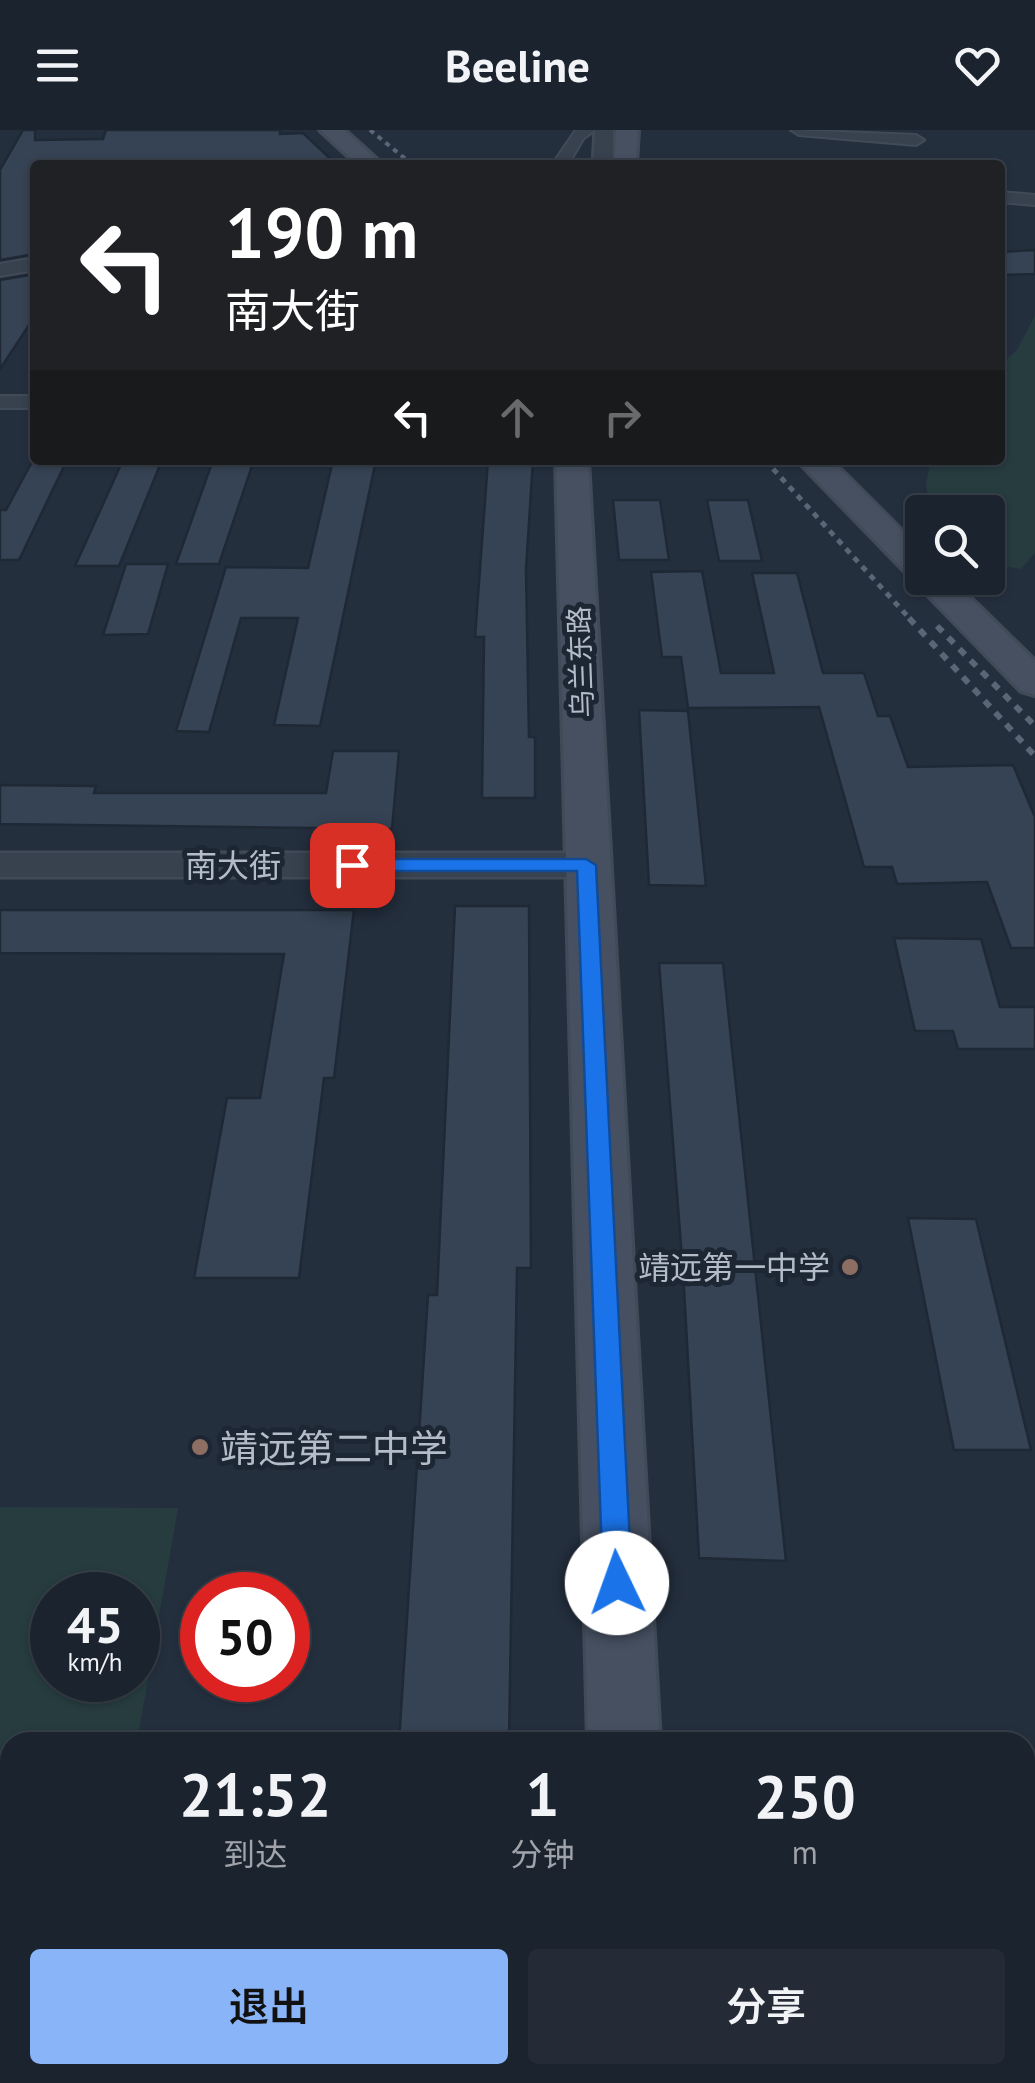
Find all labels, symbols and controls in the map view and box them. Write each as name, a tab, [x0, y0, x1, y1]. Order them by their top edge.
text: Beeline	[445, 36, 590, 94]
icon: menu	[30, 38, 85, 93]
icon: heart	[950, 38, 1005, 93]
text: 190 m	[225, 187, 418, 277]
icon: left	[60, 200, 190, 330]
text: 南大街	[225, 281, 360, 339]
icon: left	[385, 390, 440, 445]
icon: ahead	[490, 390, 545, 445]
icon: right	[595, 390, 650, 445]
map controls	[905, 495, 1005, 595]
button: search	[905, 495, 1005, 595]
street label: 乌兰东路	[560, 605, 600, 719]
pin	[310, 823, 395, 908]
icon: arrive	[325, 838, 380, 893]
street label: 南大街	[185, 844, 281, 886]
place label: 靖远第一中学	[638, 1246, 830, 1288]
marker: 靖远第一中学	[839, 1256, 861, 1278]
place label: 靖远第二中学	[220, 1423, 448, 1472]
marker: 靖远第二中学	[189, 1436, 211, 1458]
position arrow	[565, 1531, 669, 1635]
speed limit sign: 50	[180, 1572, 310, 1702]
text: 45	[67, 1592, 123, 1657]
text: km/h	[68, 1646, 122, 1678]
text: 21:52	[179, 1755, 331, 1833]
text: 1	[526, 1755, 560, 1833]
text: 250	[754, 1757, 856, 1835]
text: m	[792, 1831, 818, 1873]
text: 到达	[223, 1833, 287, 1875]
text: 分钟	[511, 1833, 575, 1875]
button: 退出	[30, 1949, 508, 2064]
button: 分享	[528, 1949, 1005, 2064]

